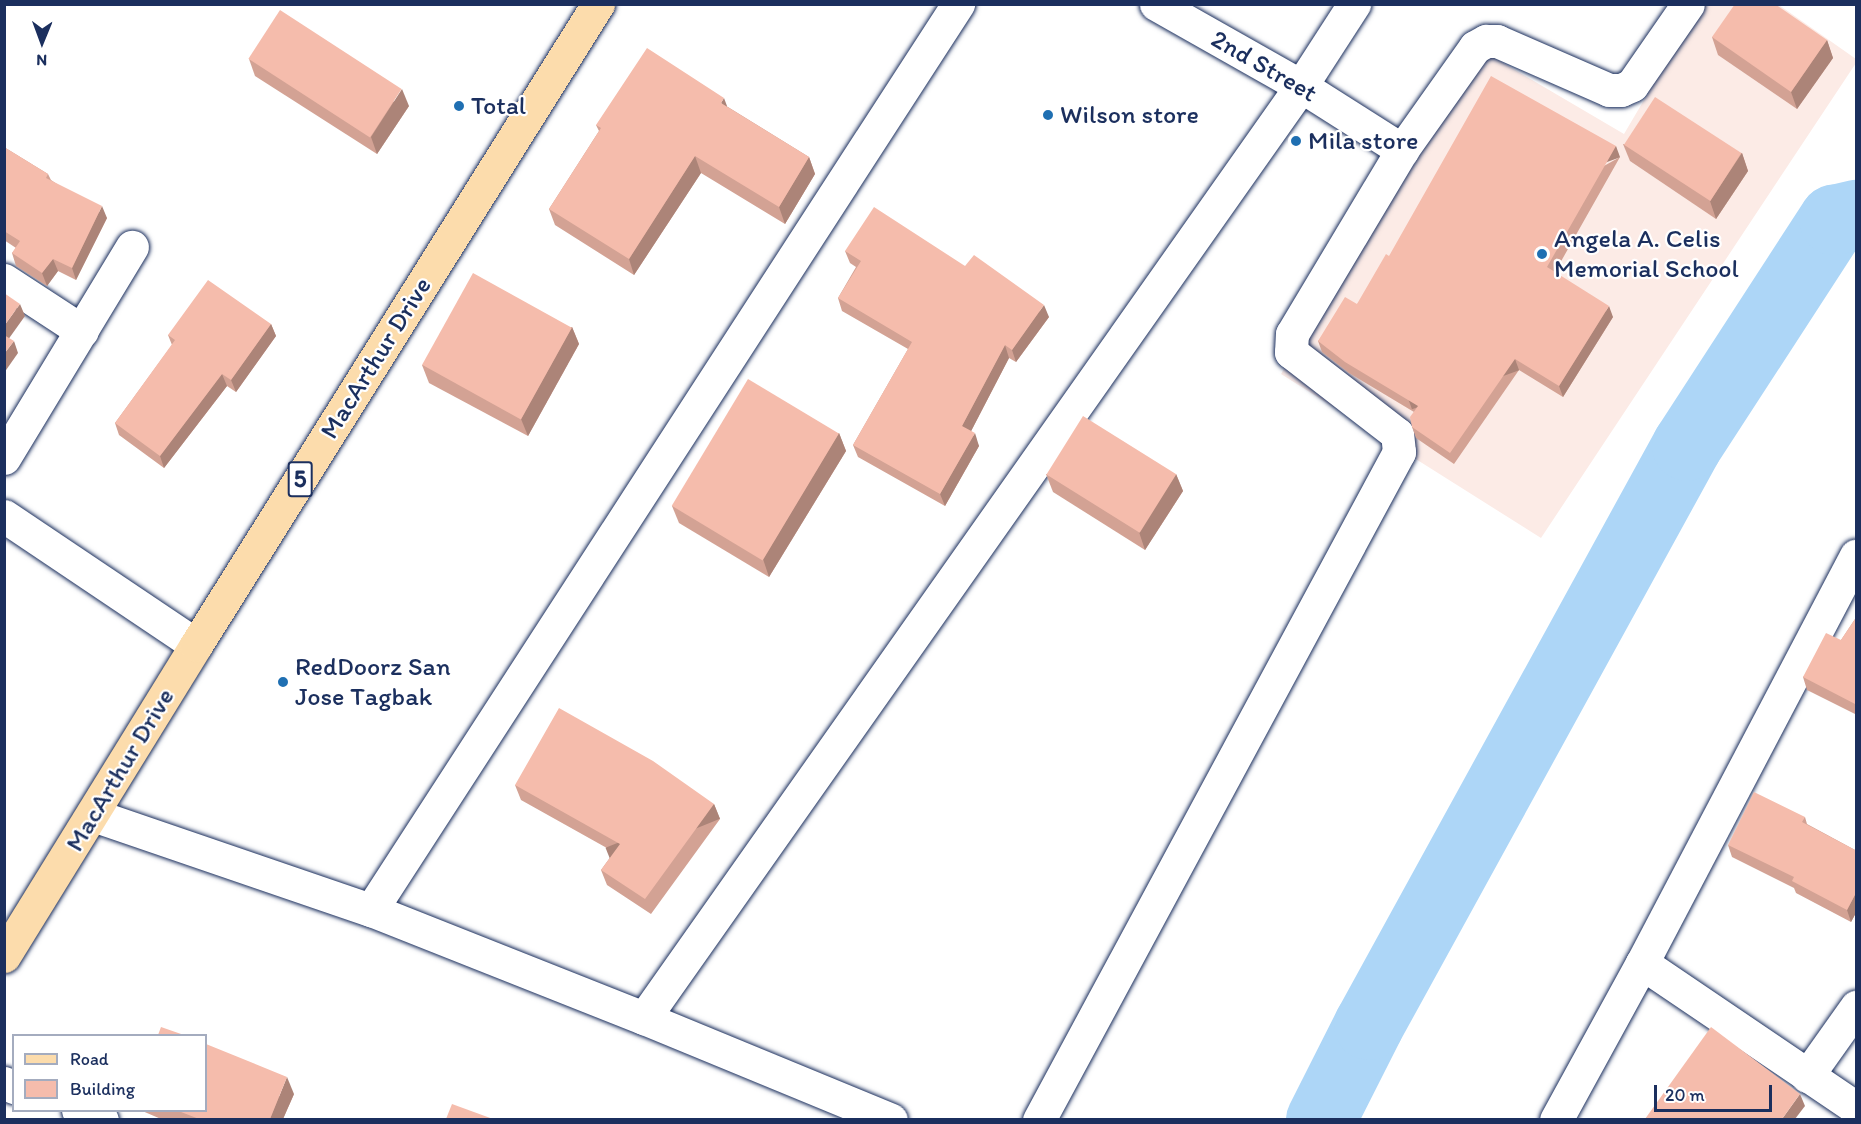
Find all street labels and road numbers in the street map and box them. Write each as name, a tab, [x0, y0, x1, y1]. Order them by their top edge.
street label: 2nd Street	[1206, 23, 1322, 109]
street label: MacArthur Drive	[314, 271, 438, 445]
road number: 5	[286, 458, 314, 500]
street label: MacArthur Drive	[59, 683, 181, 857]

